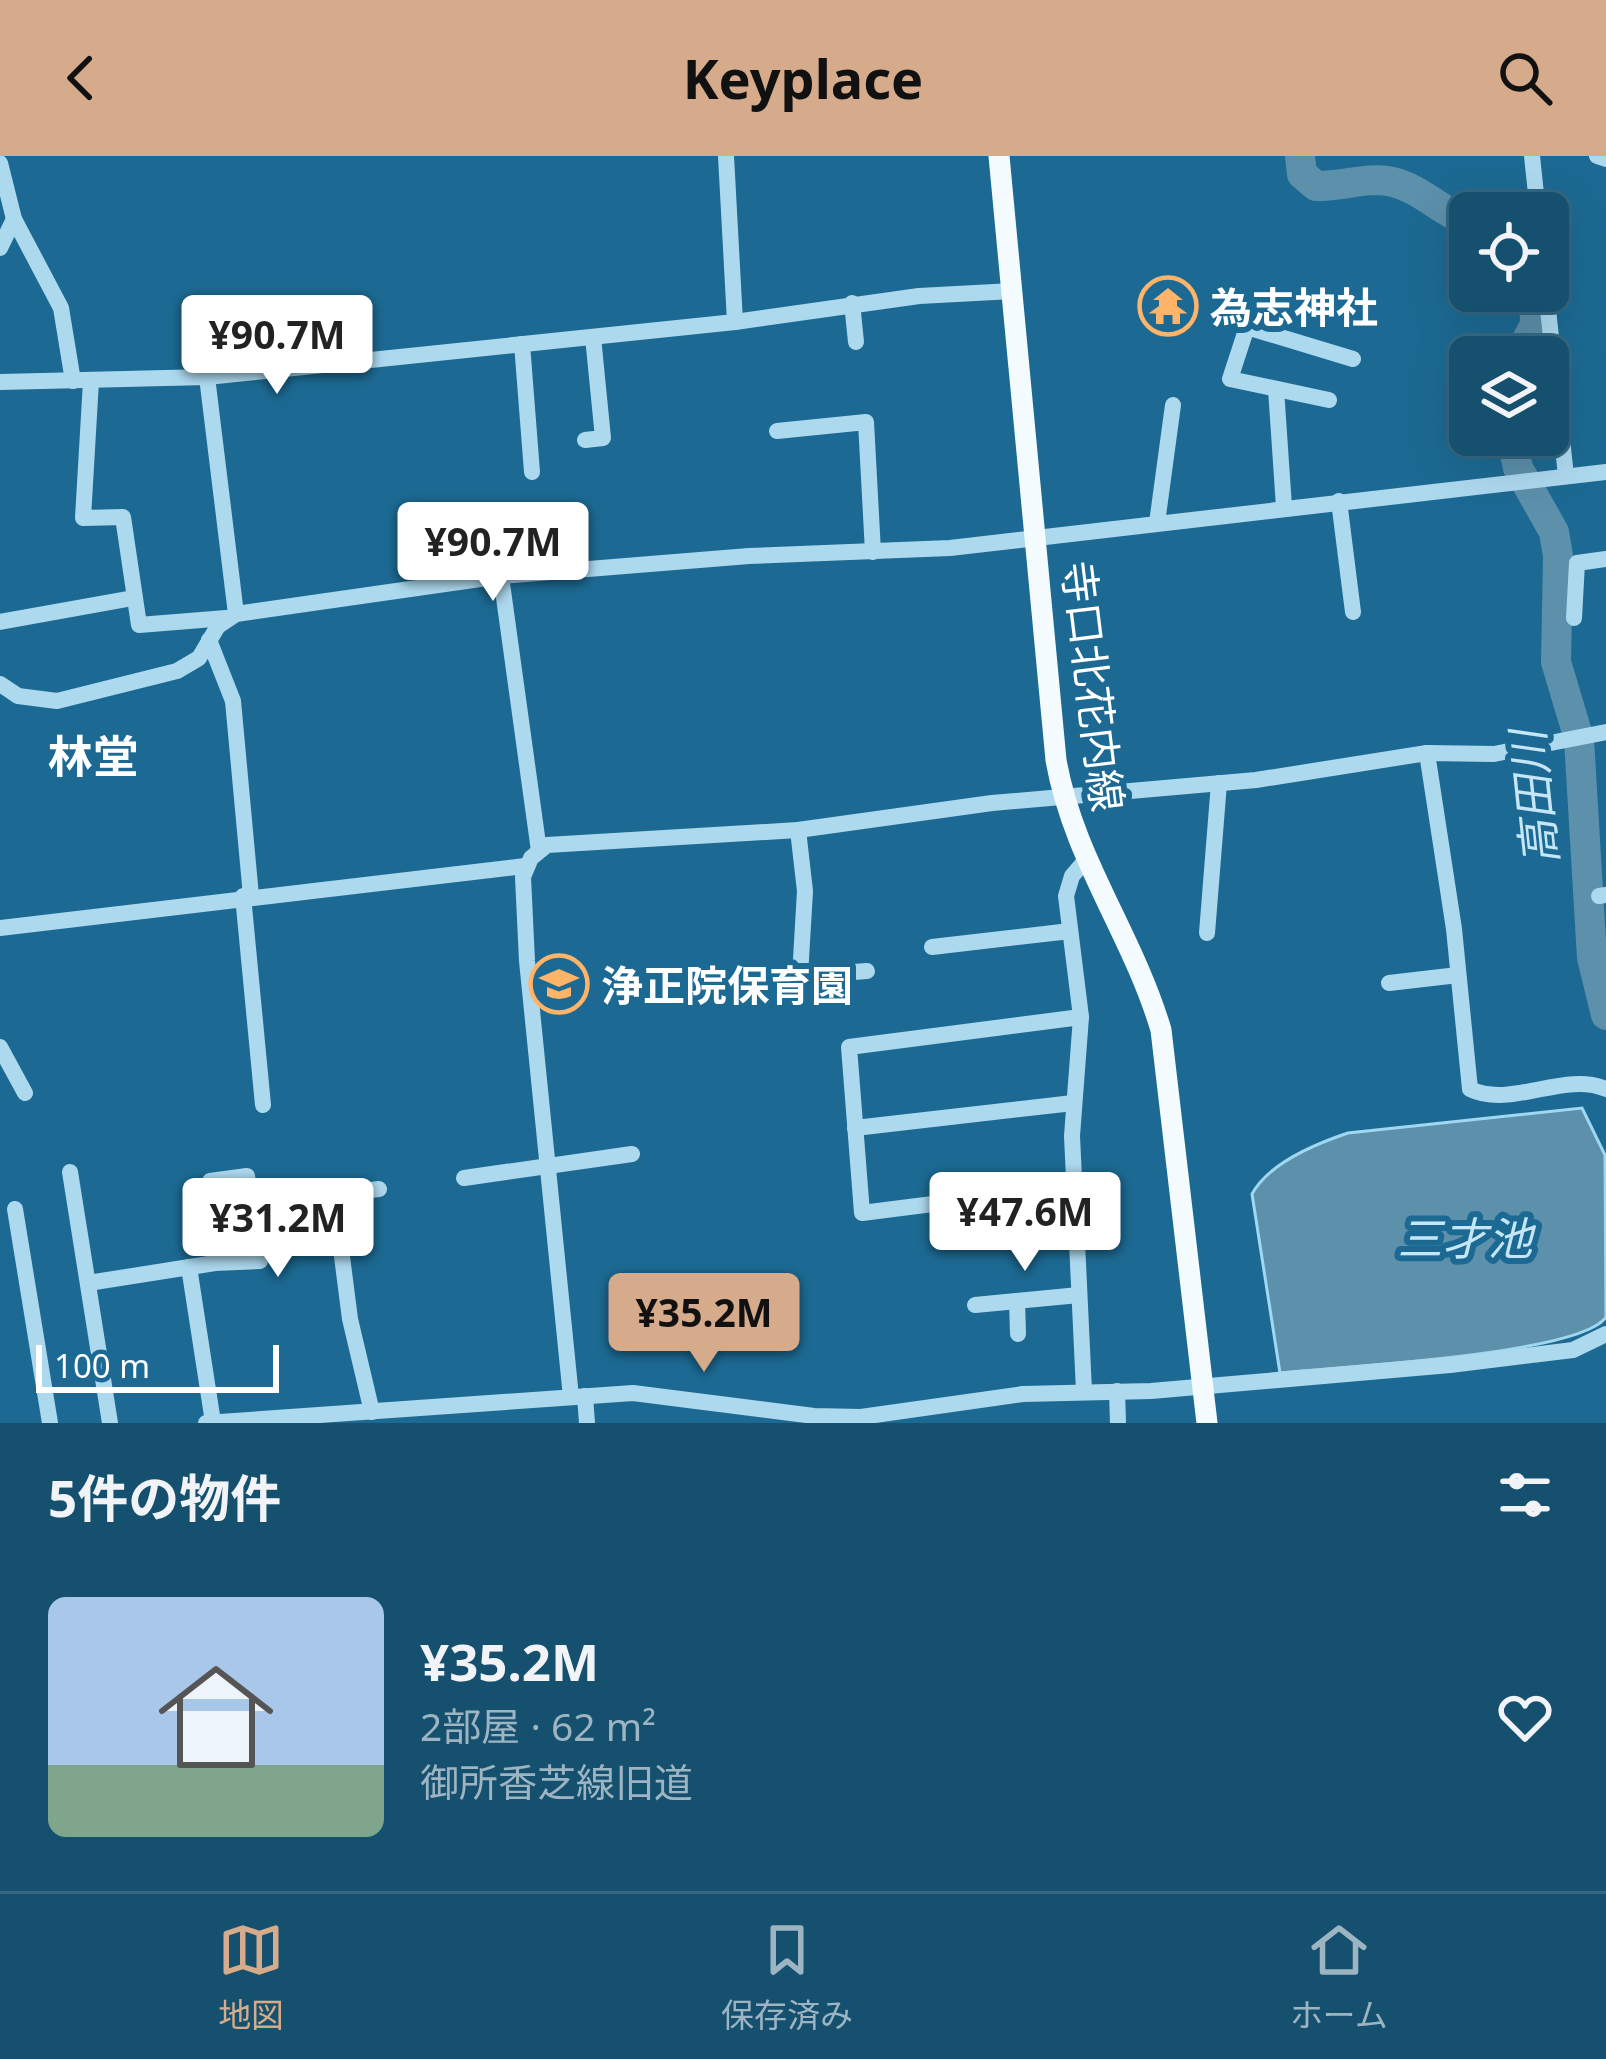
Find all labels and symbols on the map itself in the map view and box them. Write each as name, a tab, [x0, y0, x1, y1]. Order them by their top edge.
temple icon: 為志神社	[1137, 275, 1199, 337]
place label: 為志神社	[1210, 278, 1378, 335]
pin: ¥90.7M	[179, 295, 375, 397]
pin: ¥90.7M	[395, 502, 591, 604]
street label: 寺口北花内線	[1050, 557, 1138, 815]
water label: 高田川	[1495, 724, 1570, 868]
district label: 林堂	[48, 725, 138, 786]
school or university icon: 浄正院保育園	[528, 953, 590, 1015]
place label: 浄正院保育園	[601, 956, 853, 1013]
pin: ¥47.6M	[927, 1172, 1123, 1274]
pin: ¥31.2M	[180, 1178, 376, 1280]
water label: 三才池	[1397, 1207, 1536, 1268]
pin: ¥35.2M	[606, 1273, 802, 1375]
scale bar	[36, 1339, 279, 1392]

